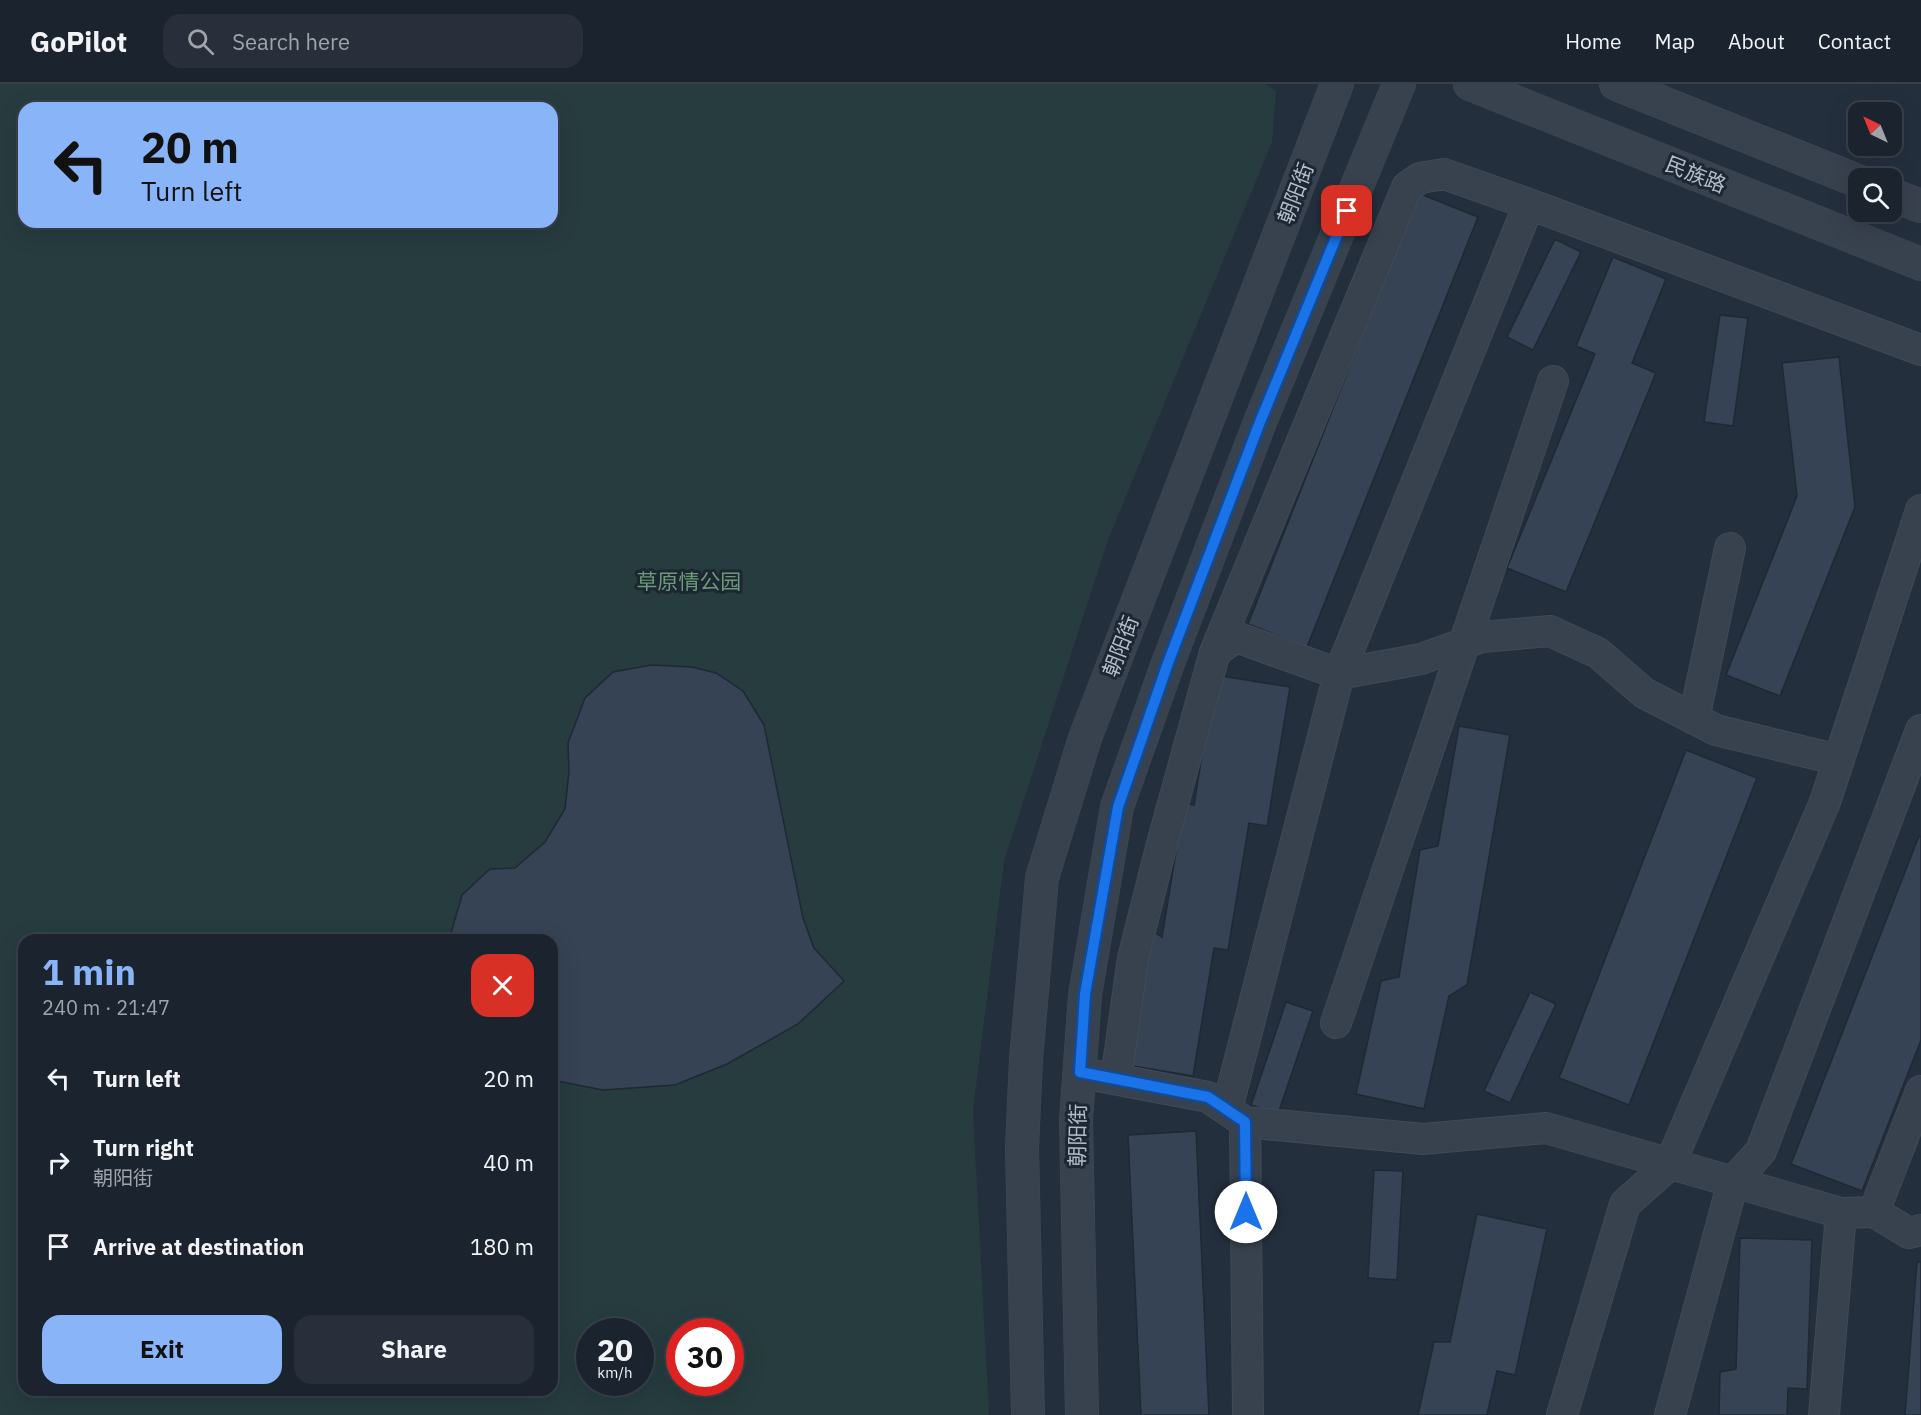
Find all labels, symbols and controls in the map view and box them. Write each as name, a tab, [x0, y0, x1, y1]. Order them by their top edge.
search box	[163, 14, 583, 68]
text: GoPilot	[30, 23, 127, 60]
icon: search	[184, 25, 217, 58]
text: Search here	[232, 27, 350, 56]
text: Home	[1565, 27, 1622, 55]
text: Map	[1655, 27, 1695, 55]
text: About	[1728, 27, 1785, 55]
text: Contact	[1818, 27, 1891, 55]
north arrow	[1848, 102, 1902, 156]
map controls	[1848, 102, 1902, 222]
text: 20 m	[141, 120, 239, 175]
icon: left	[42, 126, 120, 204]
street label: 民族路	[1662, 149, 1730, 199]
street label: 朝阳街	[1271, 159, 1319, 227]
button: search	[1848, 168, 1902, 222]
text: Turn left	[141, 173, 242, 208]
pin	[1321, 185, 1372, 236]
icon: arrive	[1330, 194, 1363, 227]
park label: 草原情公园	[637, 567, 742, 595]
street label: 朝阳街	[1096, 612, 1144, 680]
text: 1 min	[42, 948, 136, 995]
button: close	[471, 954, 534, 1017]
text: 240 m · 21:47	[42, 994, 170, 1021]
icon: left	[42, 1062, 75, 1095]
text: Turn left	[93, 1064, 181, 1093]
text: 20 m	[483, 1064, 534, 1093]
street label: 朝阳街	[1062, 1103, 1092, 1167]
text: Turn right	[93, 1133, 194, 1162]
icon: right	[42, 1146, 75, 1179]
text: 40 m	[483, 1148, 534, 1177]
text: 朝阳街	[93, 1164, 153, 1191]
position arrow	[1214, 1180, 1278, 1244]
icon: arrive	[42, 1230, 75, 1263]
text: Arrive at destination	[93, 1232, 304, 1261]
text: 180 m	[470, 1232, 534, 1261]
button: Exit	[42, 1315, 282, 1384]
button: Share	[294, 1315, 534, 1384]
speed limit sign: 30	[666, 1318, 744, 1396]
text: 20	[597, 1330, 633, 1369]
text: km/h	[597, 1363, 633, 1382]

